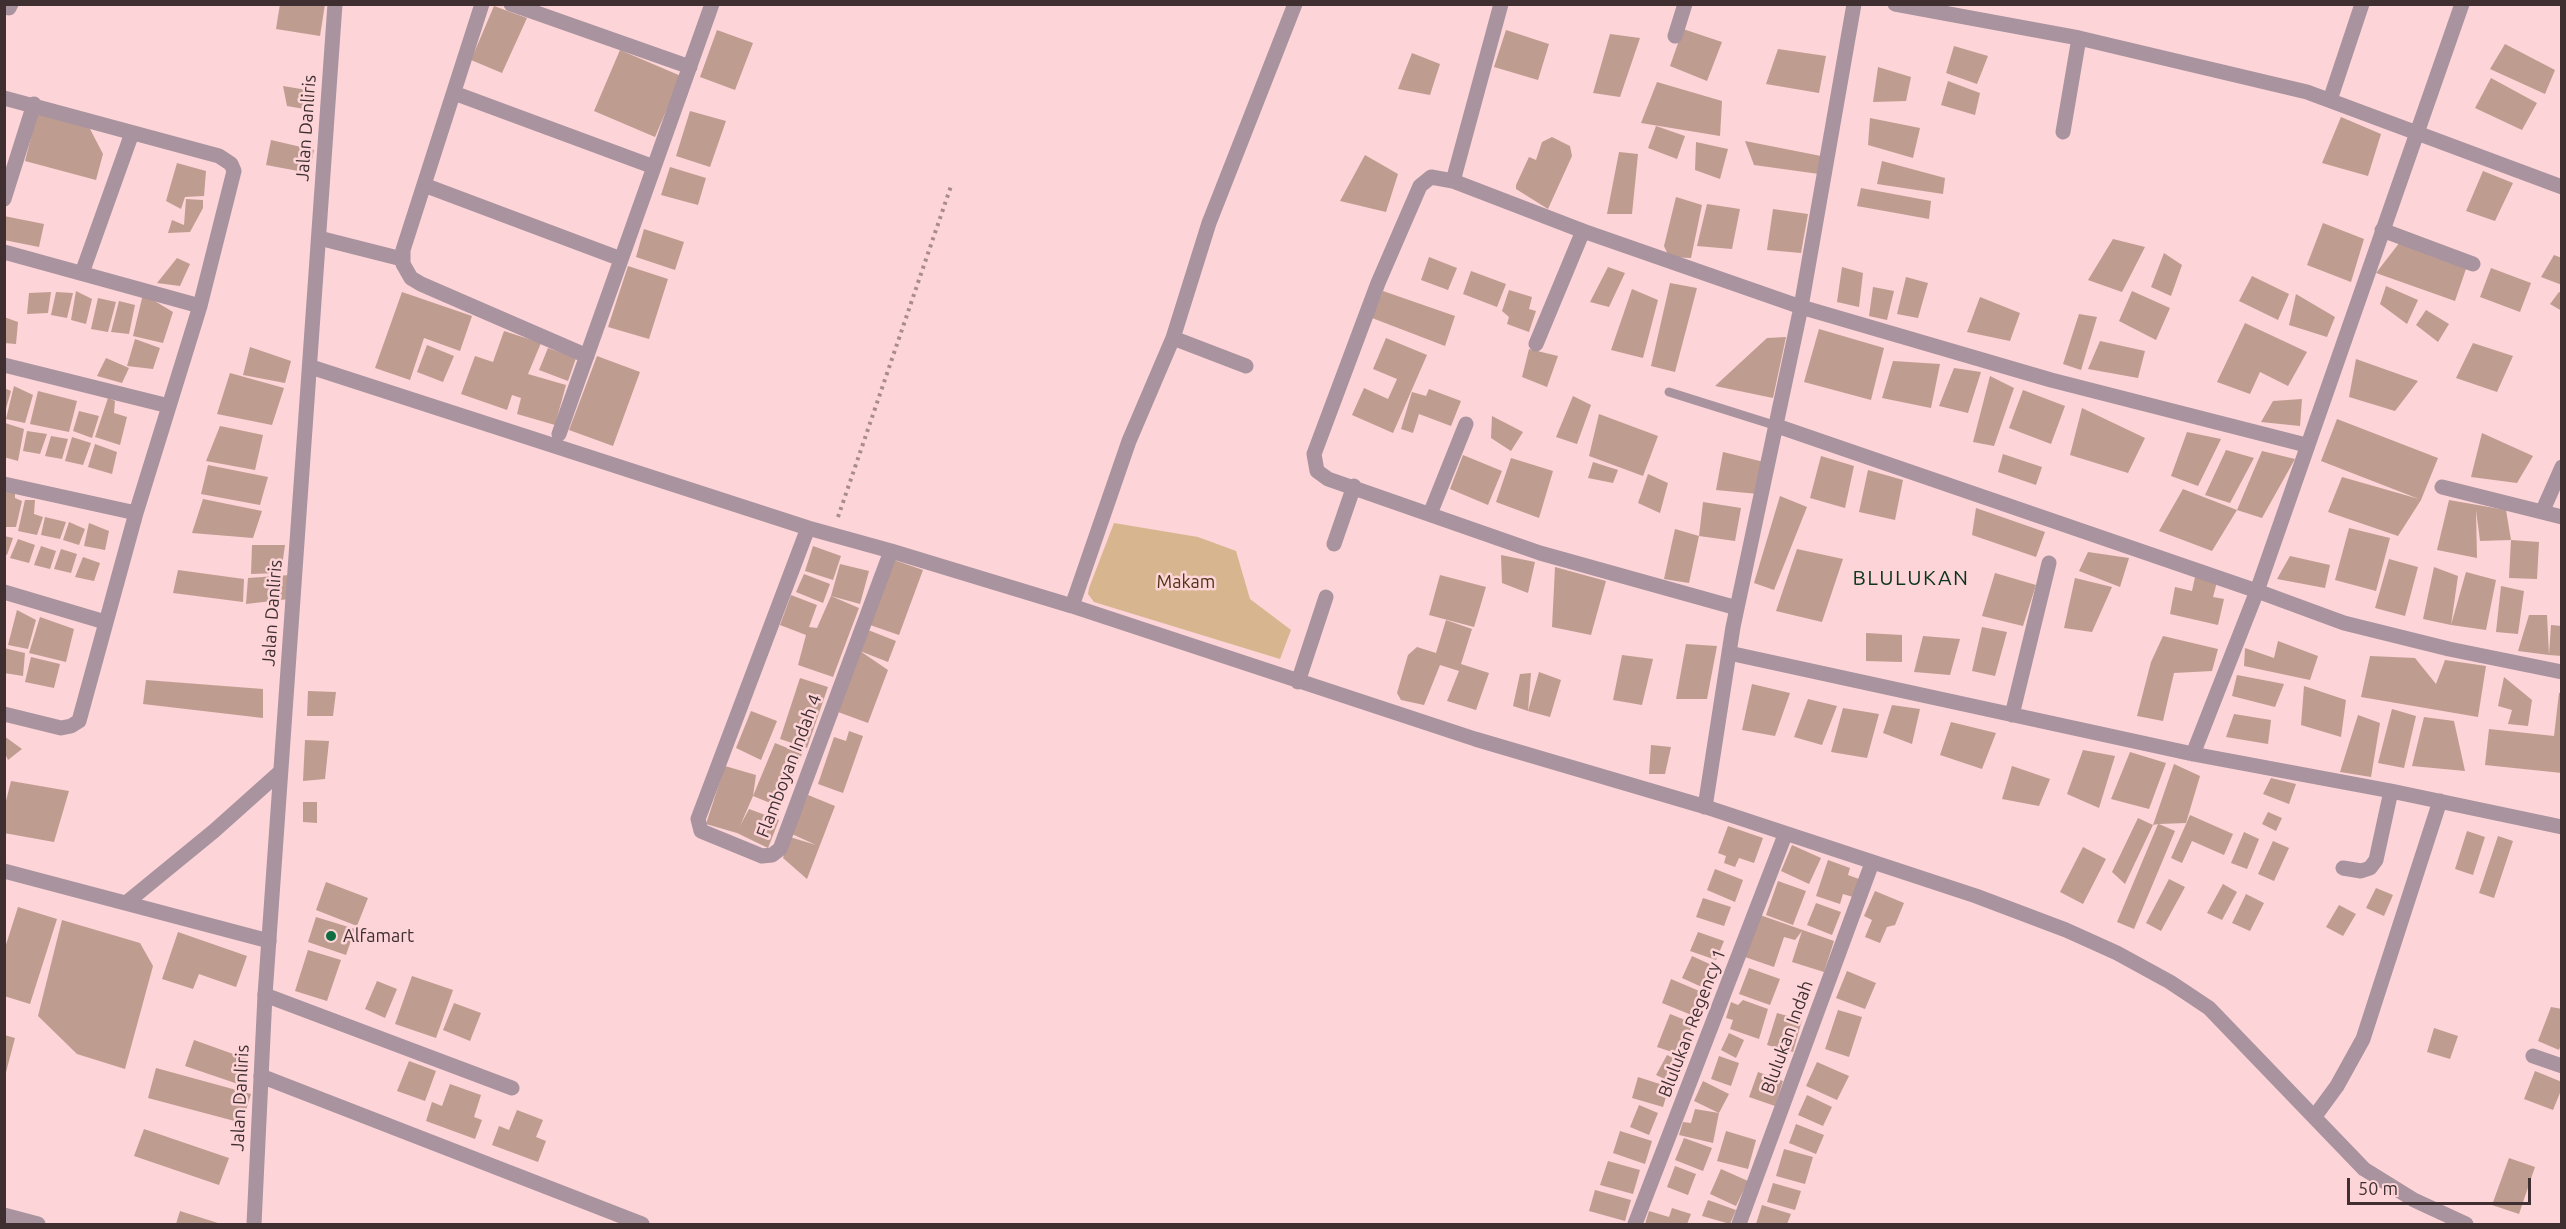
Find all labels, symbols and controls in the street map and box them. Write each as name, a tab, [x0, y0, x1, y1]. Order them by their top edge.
street label: Jalan Danliris	[291, 74, 321, 182]
street label: Jalan Danliris	[257, 559, 287, 667]
district label: BLULUKAN	[1852, 565, 1970, 591]
park label: Makam	[1157, 571, 1215, 593]
street label: Flamboyan Indah 4	[752, 691, 826, 841]
place label: Alfamart	[343, 925, 414, 947]
marker: Alfamart	[324, 929, 338, 943]
street label: Blulukan Regency 1	[1654, 946, 1730, 1100]
street label: Blulukan Indah	[1756, 977, 1818, 1097]
street label: Jalan Danliris	[226, 1044, 254, 1152]
scale bar	[2350, 1166, 2534, 1204]
text: 50 m	[2358, 1178, 2398, 1198]

